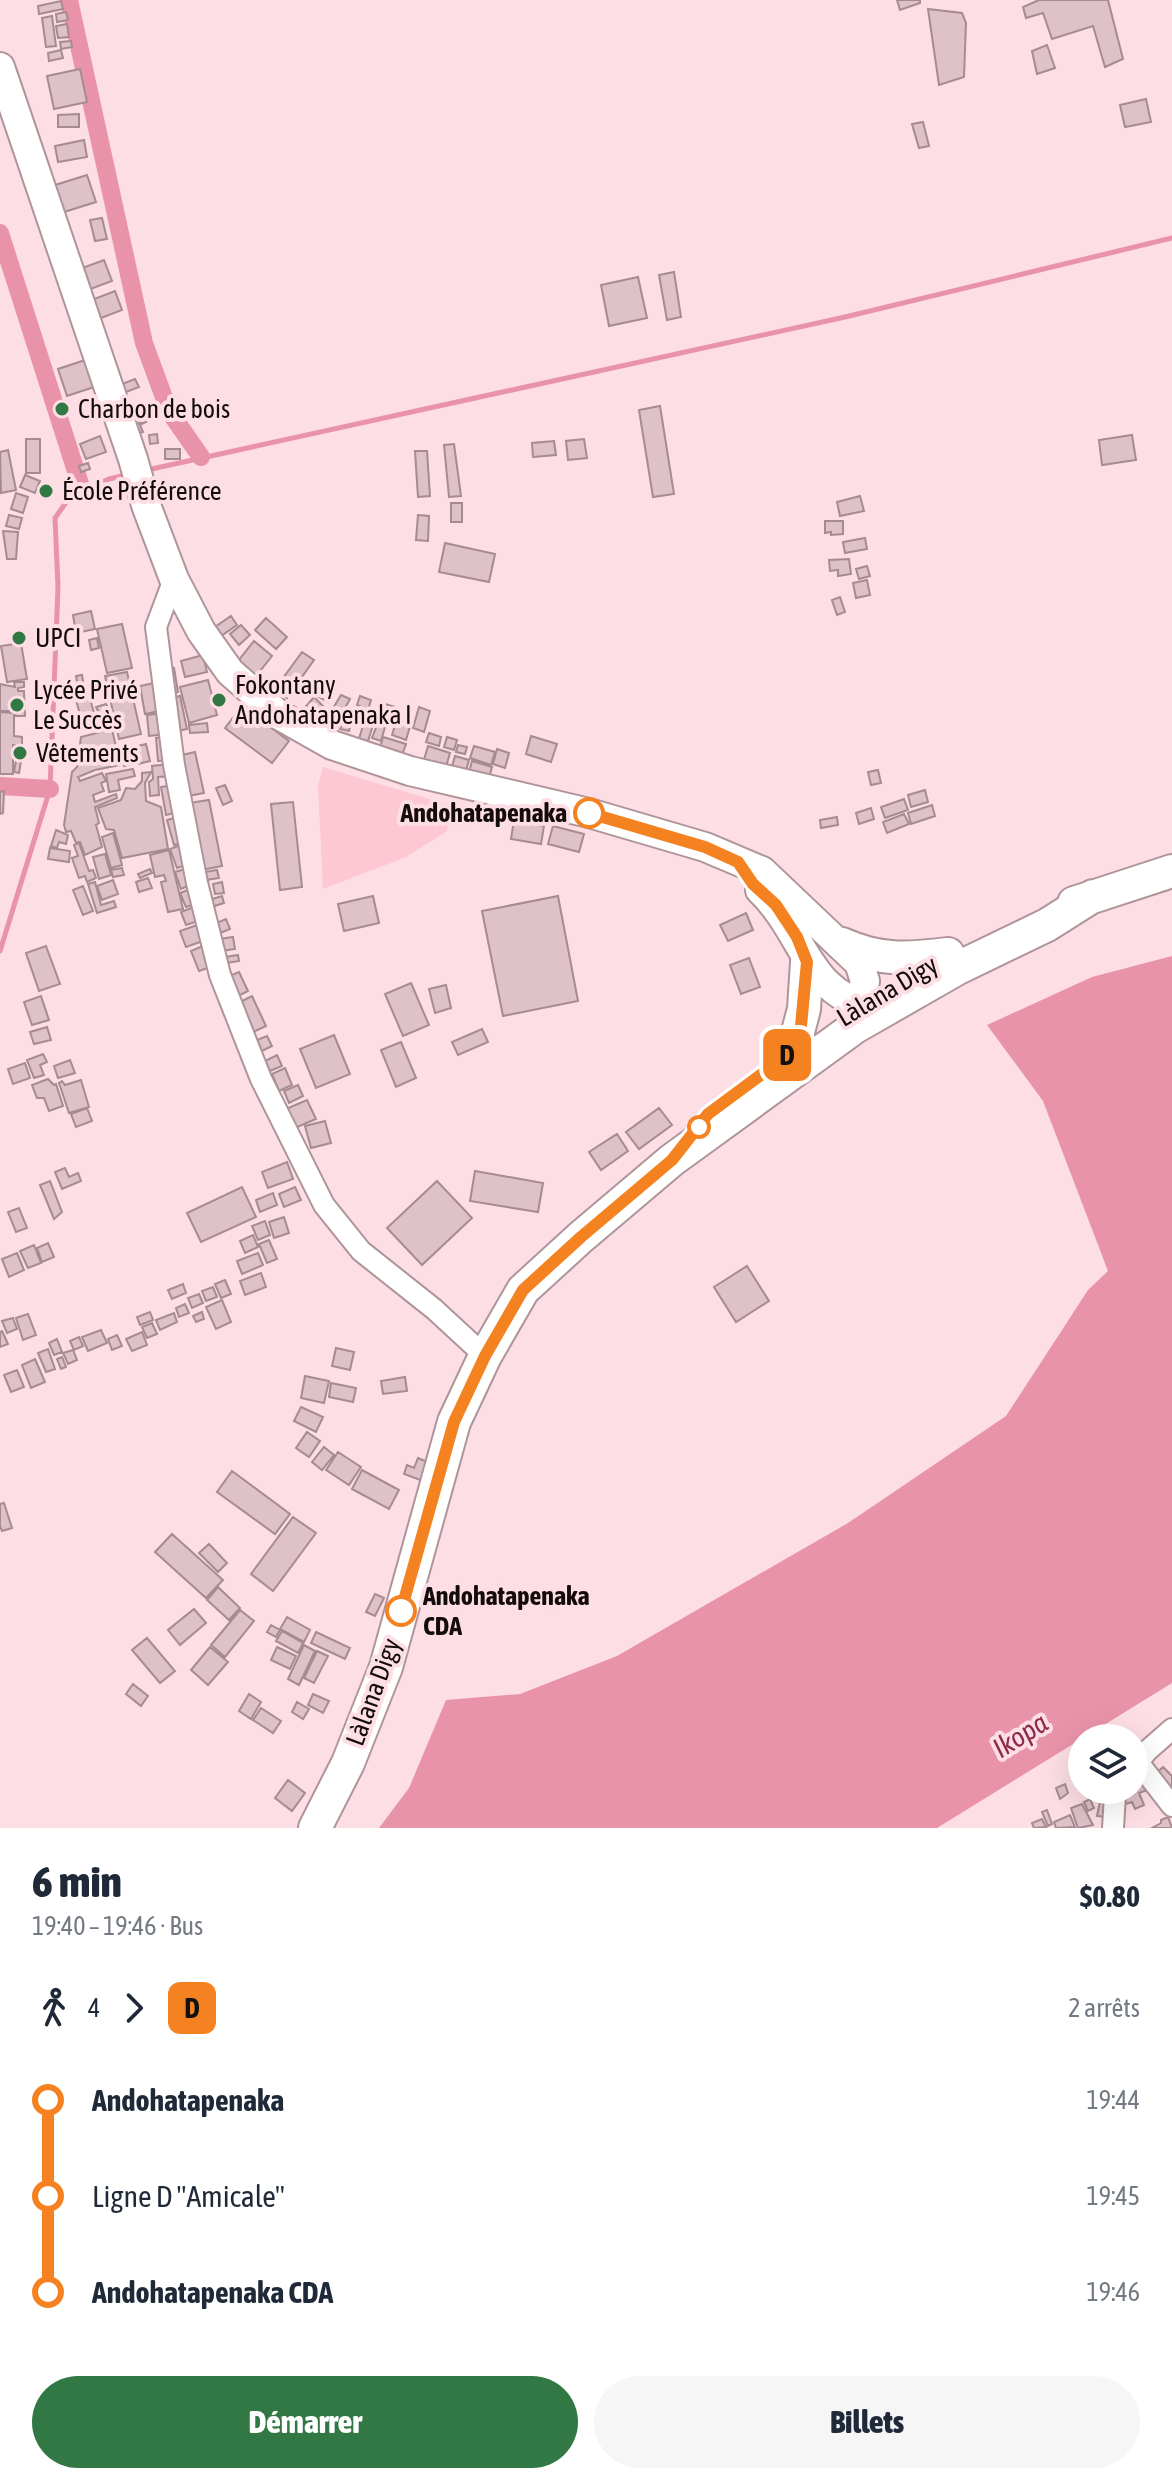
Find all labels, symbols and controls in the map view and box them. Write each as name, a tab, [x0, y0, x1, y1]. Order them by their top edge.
place label: Charbon de bois	[78, 394, 230, 424]
marker: Charbon de bois	[53, 400, 71, 418]
place label: École Préférence	[62, 476, 222, 506]
marker: École Préférence	[37, 482, 55, 500]
place label: UPCI	[35, 623, 81, 653]
marker: UPCI	[10, 629, 28, 647]
place label: Fokontany Andohatapenaka I	[235, 670, 412, 730]
place label: Lycée Privé Le Succès	[33, 675, 138, 735]
marker: Fokontany Andohatapenaka I	[210, 691, 228, 709]
marker: Lycée Privé Le Succès	[8, 696, 26, 714]
place label: Vêtements	[36, 738, 139, 768]
marker: Vêtements	[11, 744, 29, 762]
place label: Andohatapenaka	[399, 798, 567, 828]
marker: Andohatapenaka	[574, 798, 604, 828]
street label: Làlana Digy	[831, 949, 943, 1033]
line badge: D	[761, 1029, 813, 1081]
text: D	[779, 1039, 795, 1071]
unlabelled marker	[688, 1116, 710, 1138]
place label: Andohatapenaka CDA	[422, 1581, 590, 1641]
marker: Andohatapenaka CDA	[386, 1596, 416, 1626]
street label: Làlana Digy	[340, 1634, 406, 1750]
water label: Ikopa	[987, 1706, 1053, 1764]
map controls	[1068, 1724, 1148, 1804]
button: layers	[1068, 1724, 1148, 1804]
text: 6 min	[32, 1856, 122, 1906]
text: $0.80	[1080, 1879, 1140, 1913]
text: 19:40 – 19:46 · Bus	[32, 1911, 203, 1941]
icon: walk	[32, 1986, 76, 2030]
icon: forward	[112, 1986, 156, 2030]
text: D	[184, 1992, 200, 2024]
text: 4	[88, 1993, 100, 2023]
text: 2 arrêts	[1068, 1993, 1140, 2023]
text: Andohatapenaka	[92, 2083, 284, 2117]
text: 19:44	[1086, 2085, 1140, 2115]
text: Ligne D "Amicale"	[92, 2179, 285, 2213]
text: 19:45	[1086, 2181, 1140, 2211]
text: Andohatapenaka CDA	[92, 2275, 333, 2309]
text: 19:46	[1086, 2277, 1140, 2307]
button: Démarrer	[32, 2376, 578, 2468]
button: Billets	[594, 2376, 1140, 2468]

